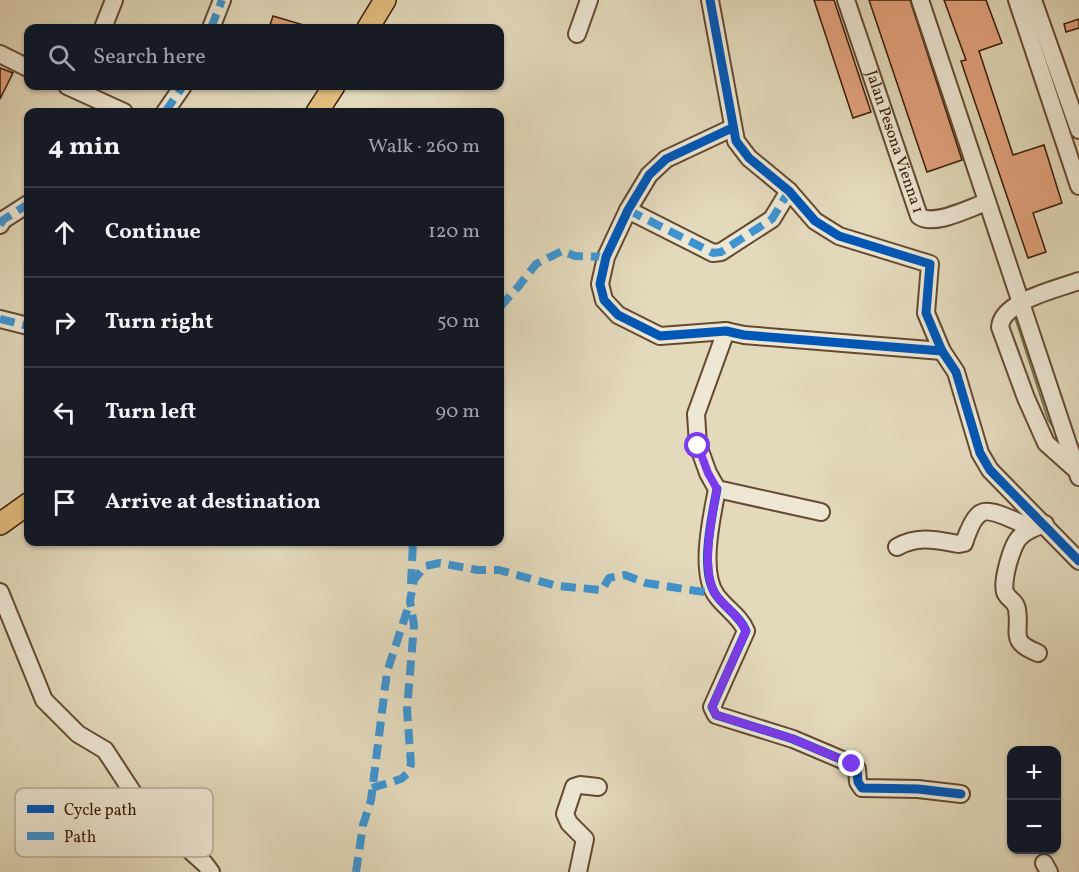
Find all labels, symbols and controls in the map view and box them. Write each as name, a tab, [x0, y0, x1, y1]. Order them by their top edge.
search box	[24, 24, 504, 90]
icon: search	[45, 41, 78, 74]
text: Search here	[93, 42, 206, 73]
street label: Jalan Pesona Vienna 1	[860, 67, 928, 217]
text: 4 min	[48, 129, 120, 165]
text: Walk · 260 m	[368, 133, 480, 161]
icon: ahead	[48, 216, 81, 249]
text: Continue	[105, 217, 201, 248]
text: 120 m	[428, 218, 480, 246]
icon: right	[48, 306, 81, 339]
text: Turn right	[105, 307, 213, 338]
text: 50 m	[437, 308, 480, 336]
icon: left	[48, 396, 81, 429]
text: Turn left	[105, 397, 196, 428]
text: 90 m	[436, 398, 480, 426]
route start	[684, 432, 710, 458]
icon: arrive	[48, 486, 81, 519]
text: Arrive at destination	[105, 487, 321, 518]
map controls	[1007, 746, 1061, 854]
button: +	[1007, 746, 1061, 800]
route end	[838, 750, 864, 776]
legend	[15, 788, 213, 857]
text: Cycle path	[64, 800, 137, 822]
button: −	[1007, 800, 1061, 854]
text: Path	[64, 827, 96, 849]

